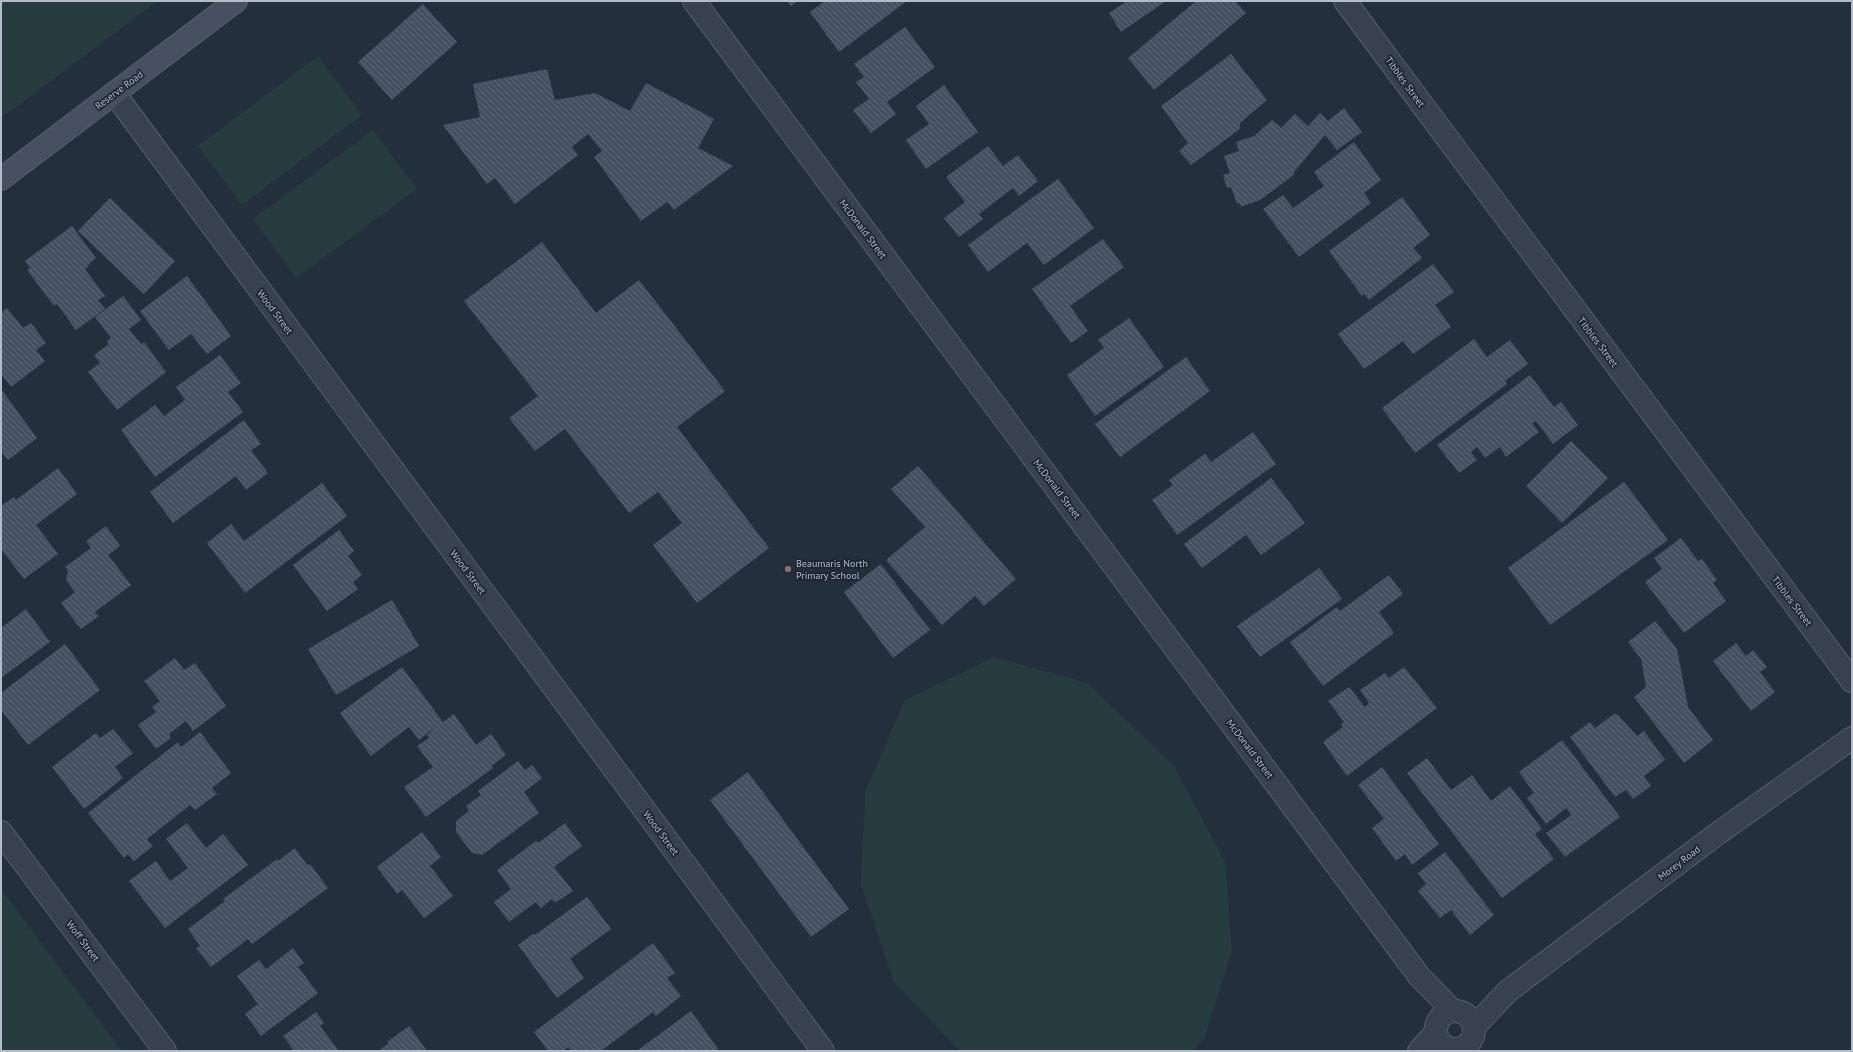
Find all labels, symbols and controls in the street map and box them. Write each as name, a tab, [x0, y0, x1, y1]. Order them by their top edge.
street label: Tibbles Street	[1382, 54, 1428, 110]
street label: Reserve Road	[92, 68, 146, 112]
street label: McDonald Street	[836, 197, 890, 262]
street label: Wood Street	[254, 287, 296, 337]
street label: Tibbles Street	[1575, 314, 1621, 370]
street label: McDonald Street	[1030, 457, 1084, 522]
street label: Wood Street	[447, 547, 489, 597]
place label: Beaumaris North Primary School	[796, 557, 868, 582]
marker: Beaumaris North Primary School	[783, 564, 793, 574]
street label: Tibbles Street	[1769, 573, 1815, 629]
street label: McDonald Street	[1223, 717, 1277, 782]
street label: Wood Street	[640, 808, 682, 858]
street label: Morey Road	[1655, 843, 1703, 883]
street label: Woff Street	[63, 918, 103, 964]

